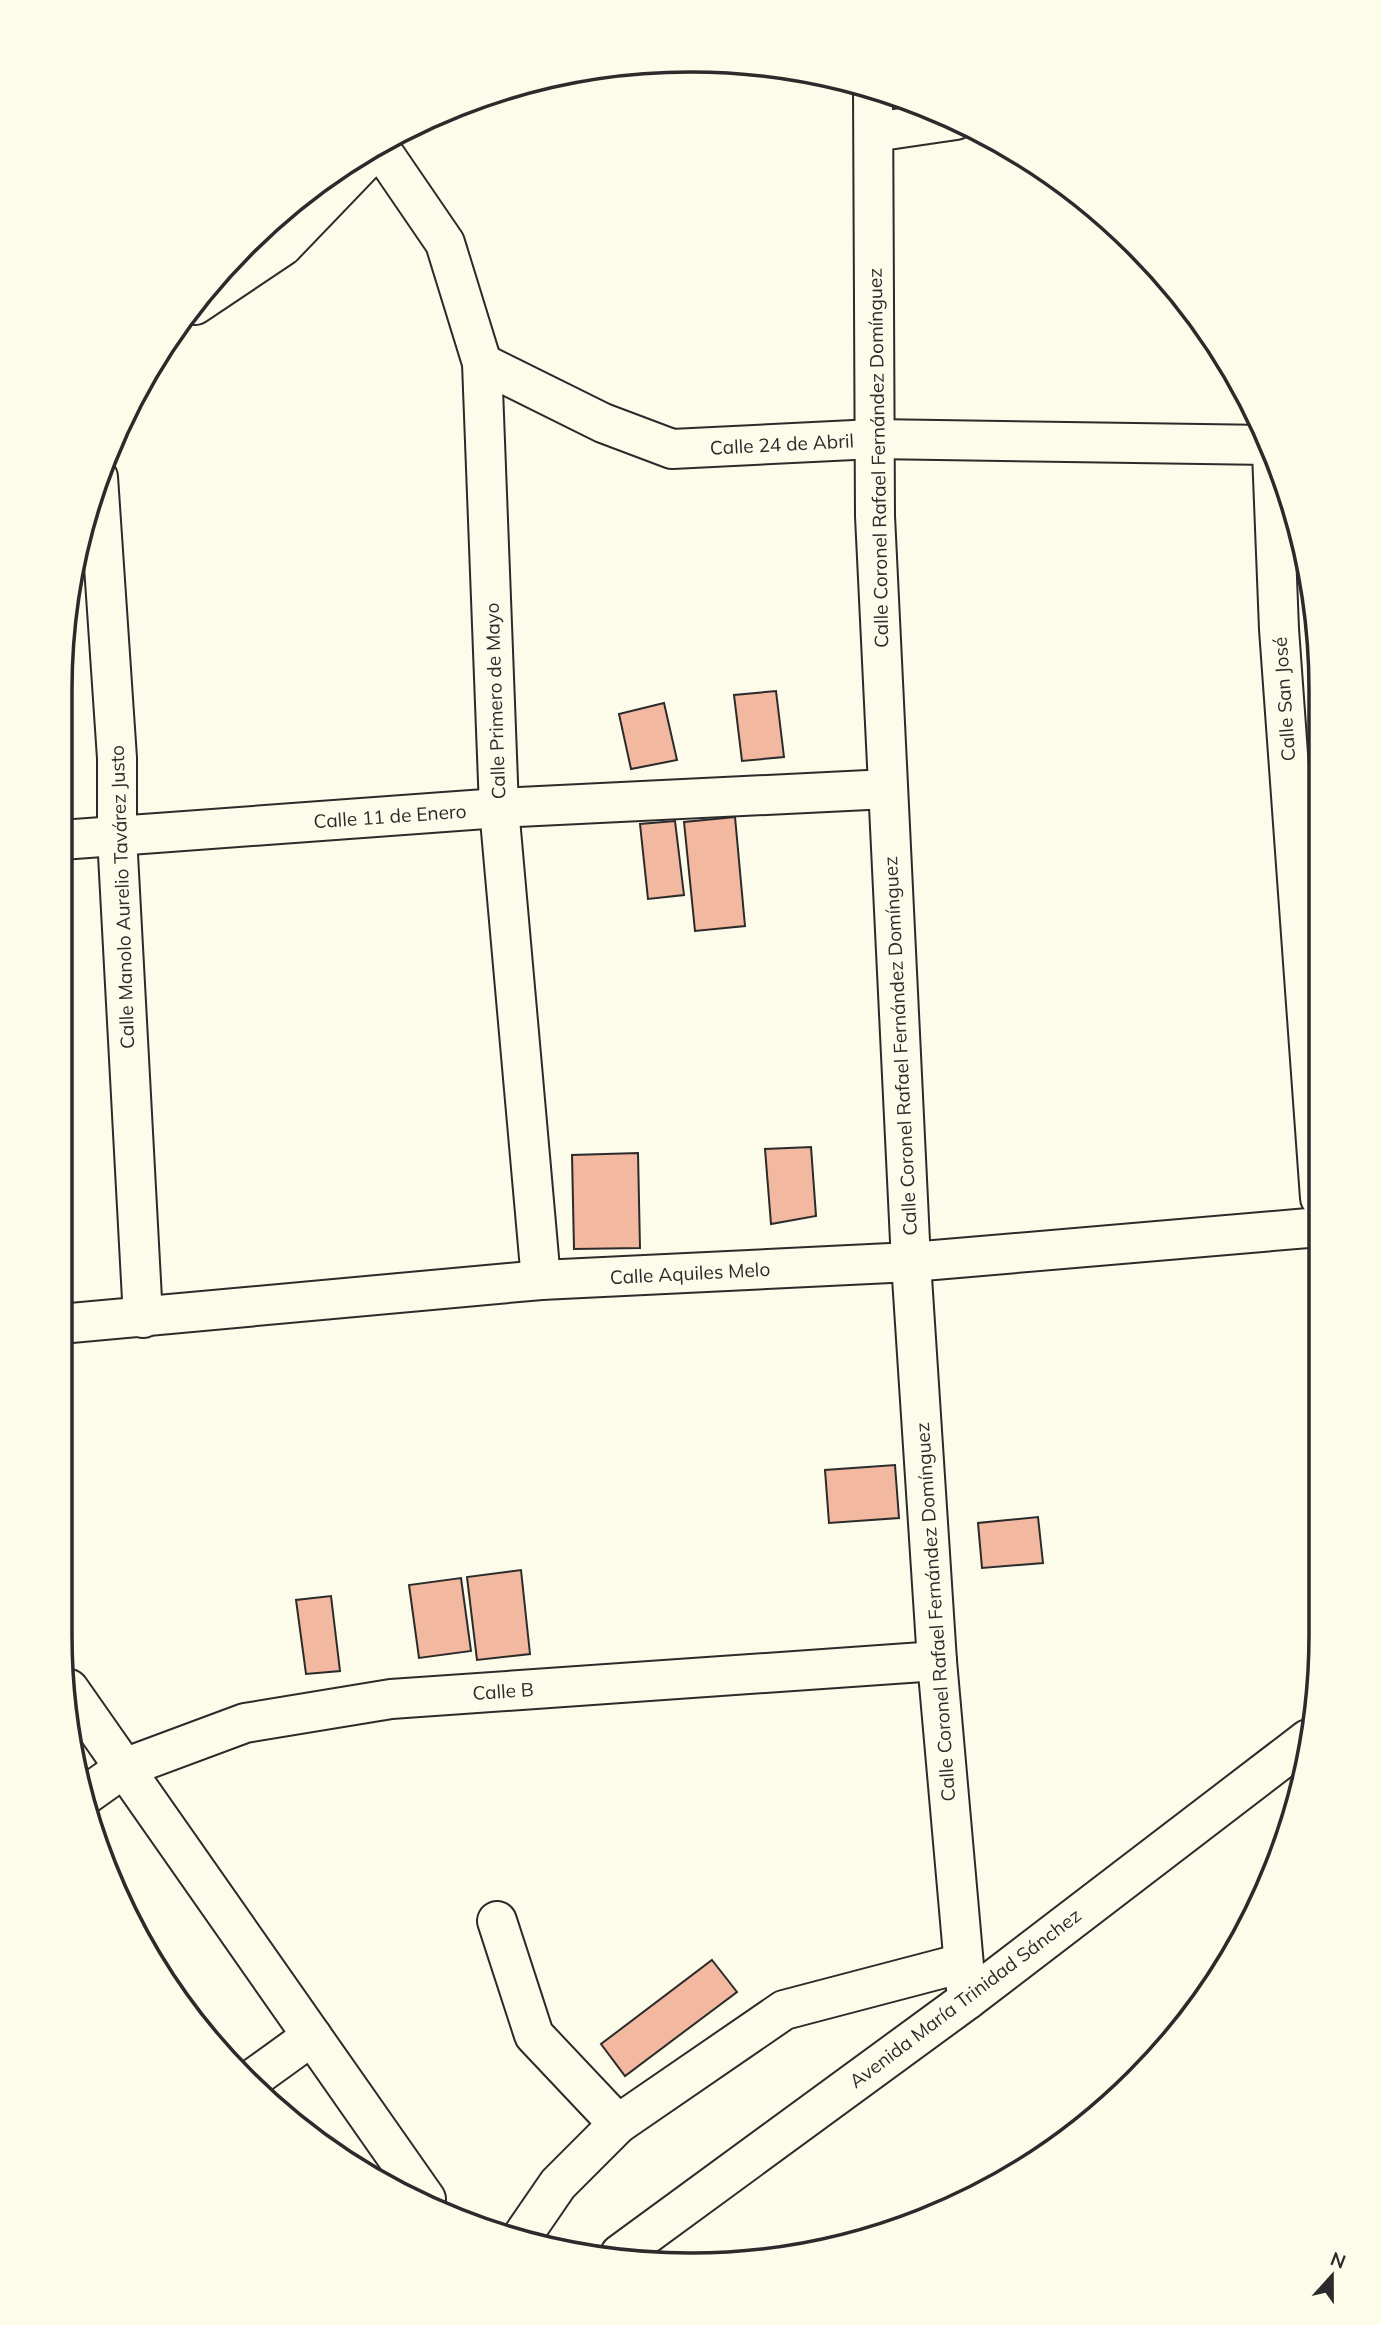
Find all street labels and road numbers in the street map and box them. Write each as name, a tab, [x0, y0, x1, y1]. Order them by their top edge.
street label: Calle Coronel Rafael Fernández Domínguez	[863, 268, 893, 648]
street label: Calle 24 de Abril	[709, 428, 855, 460]
street label: Calle Primero de Mayo	[480, 602, 510, 800]
street label: Calle San José	[1268, 636, 1300, 762]
street label: Calle Manolo Aurelio Tavárez Justo	[105, 745, 139, 1049]
street label: Calle 11 de Enero	[313, 799, 467, 833]
street label: Calle Coronel Rafael Fernández Domínguez	[878, 856, 922, 1236]
street label: Calle Aquiles Melo	[609, 1257, 771, 1289]
street label: Calle Coronel Rafael Fernández Domínguez	[910, 1422, 960, 1802]
street label: Calle B	[472, 1677, 534, 1705]
street label: Avenida María Trinidad Sánchez	[844, 1903, 1086, 2093]

